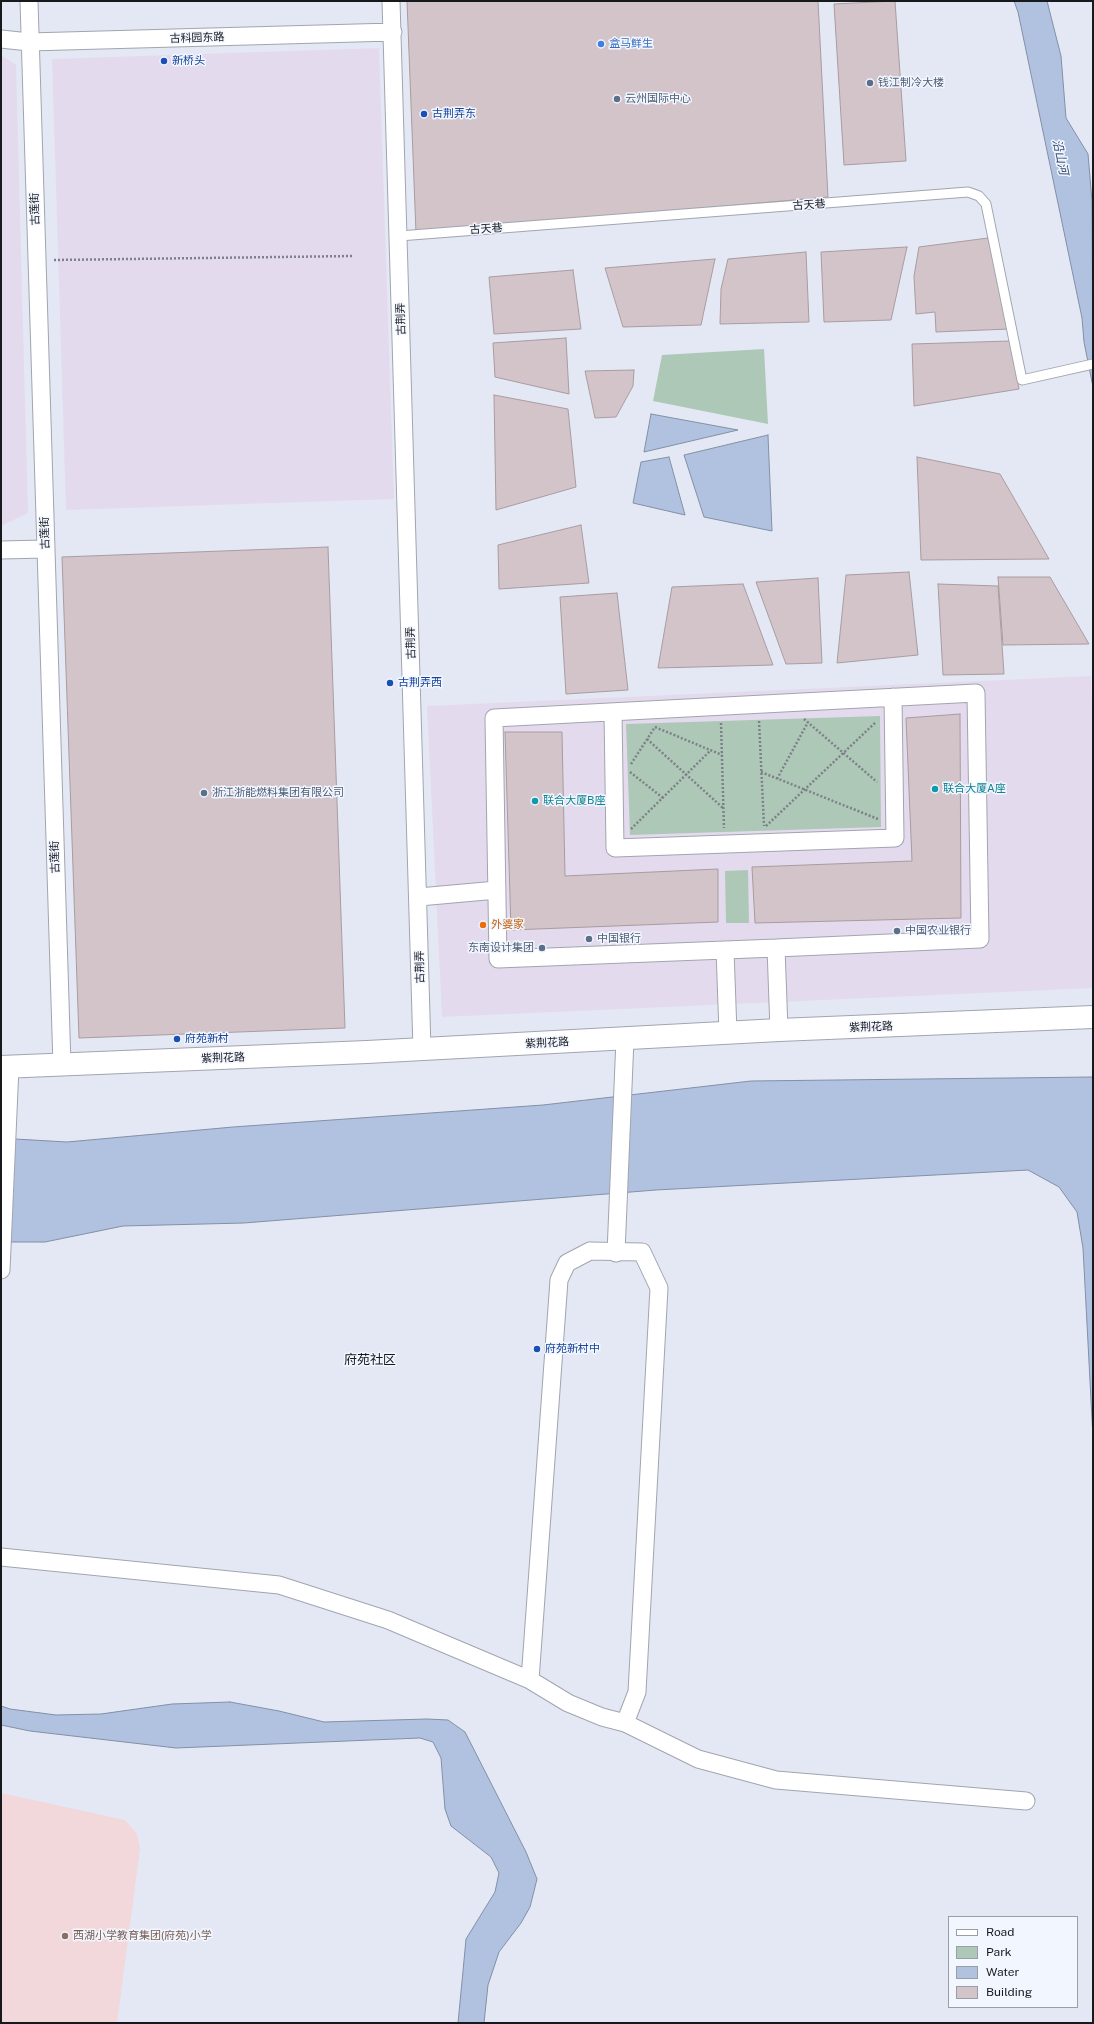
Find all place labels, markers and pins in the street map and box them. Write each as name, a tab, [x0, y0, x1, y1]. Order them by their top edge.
place label: 盒马鲜生	[609, 37, 653, 51]
marker: 盒马鲜生	[596, 39, 606, 49]
place label: 新桥头	[172, 54, 205, 68]
marker: 新桥头	[159, 56, 169, 66]
place label: 钱江制冷大楼	[878, 76, 944, 90]
marker: 钱江制冷大楼	[865, 78, 875, 88]
place label: 云州国际中心	[625, 92, 691, 106]
marker: 云州国际中心	[612, 94, 622, 104]
place label: 古荆弄东	[432, 107, 476, 121]
marker: 古荆弄东	[419, 109, 429, 119]
place label: 古荆弄西	[398, 676, 442, 690]
marker: 古荆弄西	[385, 678, 395, 688]
place label: 联合大厦A座	[943, 782, 1006, 796]
marker: 联合大厦A座	[930, 784, 940, 794]
place label: 浙江浙能燃料集团有限公司	[212, 786, 344, 800]
marker: 浙江浙能燃料集团有限公司	[199, 788, 209, 798]
place label: 联合大厦B座	[543, 794, 605, 808]
marker: 联合大厦B座	[530, 796, 540, 806]
place label: 外婆家	[491, 918, 524, 932]
marker: 外婆家	[478, 920, 488, 930]
place label: 中国农业银行	[905, 924, 971, 938]
marker: 中国农业银行	[892, 926, 902, 936]
place label: 中国银行	[597, 932, 641, 946]
marker: 中国银行	[584, 934, 594, 944]
place label: 东南设计集团	[468, 941, 534, 955]
marker: 东南设计集团	[537, 943, 547, 953]
place label: 府苑新村	[185, 1032, 229, 1046]
marker: 府苑新村	[172, 1034, 182, 1044]
place label: 府苑新村中	[545, 1342, 600, 1356]
marker: 府苑新村中	[532, 1344, 542, 1354]
place label: 西湖小学教育集团(府苑)小学	[73, 1929, 212, 1943]
marker: 西湖小学教育集团(府苑)小学	[60, 1931, 70, 1941]

